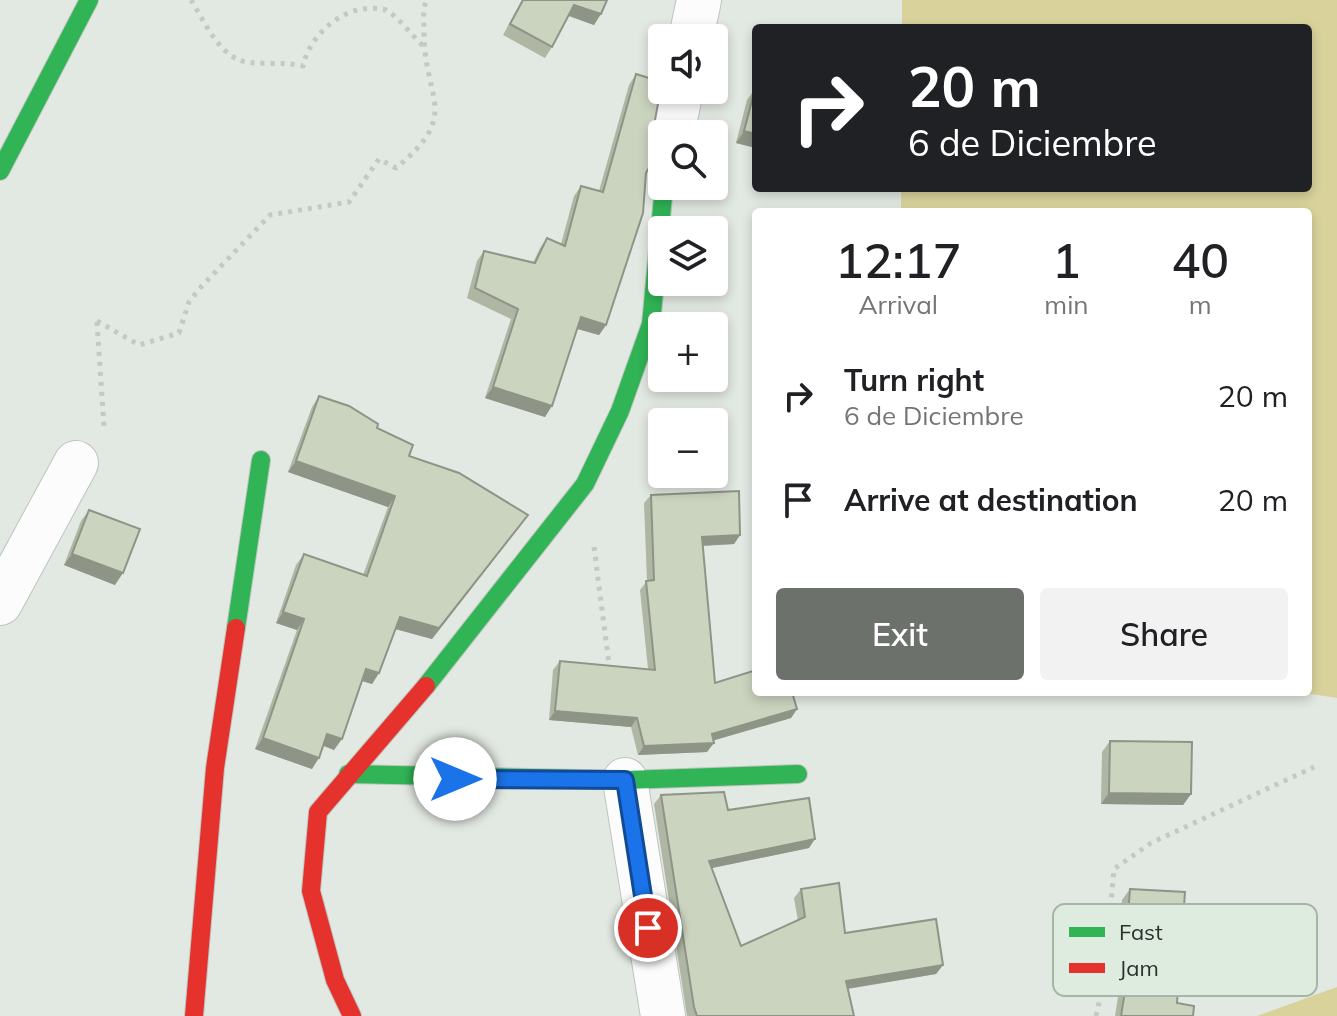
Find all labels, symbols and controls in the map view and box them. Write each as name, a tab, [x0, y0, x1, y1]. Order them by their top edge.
map controls	[648, 24, 728, 488]
button: sound	[648, 24, 728, 104]
text: 20 m	[908, 51, 1041, 121]
icon: right	[776, 56, 880, 160]
button: search	[648, 120, 728, 200]
text: 6 de Diciembre	[908, 120, 1157, 165]
button: layers	[648, 216, 728, 296]
text: 12:17	[835, 230, 961, 290]
text: 1	[1052, 230, 1081, 290]
text: 40	[1171, 230, 1229, 290]
text: Arrival	[858, 288, 938, 321]
text: min	[1044, 288, 1089, 321]
text: m	[1189, 288, 1212, 321]
button: +	[648, 312, 728, 392]
text: Turn right	[844, 361, 984, 399]
icon: right	[776, 374, 820, 418]
text: 20 m	[1218, 377, 1288, 415]
text: 6 de Diciembre	[844, 399, 1024, 432]
button: −	[648, 408, 728, 488]
icon: arrive	[776, 478, 820, 522]
text: Arrive at destination	[844, 481, 1138, 519]
text: 20 m	[1218, 481, 1288, 519]
button: Exit	[776, 588, 1024, 680]
button: Share	[1040, 588, 1288, 680]
position arrow	[413, 737, 497, 821]
pin	[614, 894, 682, 962]
legend	[1053, 904, 1317, 996]
icon: arrive	[626, 906, 670, 950]
text: Fast	[1119, 918, 1163, 946]
text: Jam	[1119, 954, 1159, 982]

